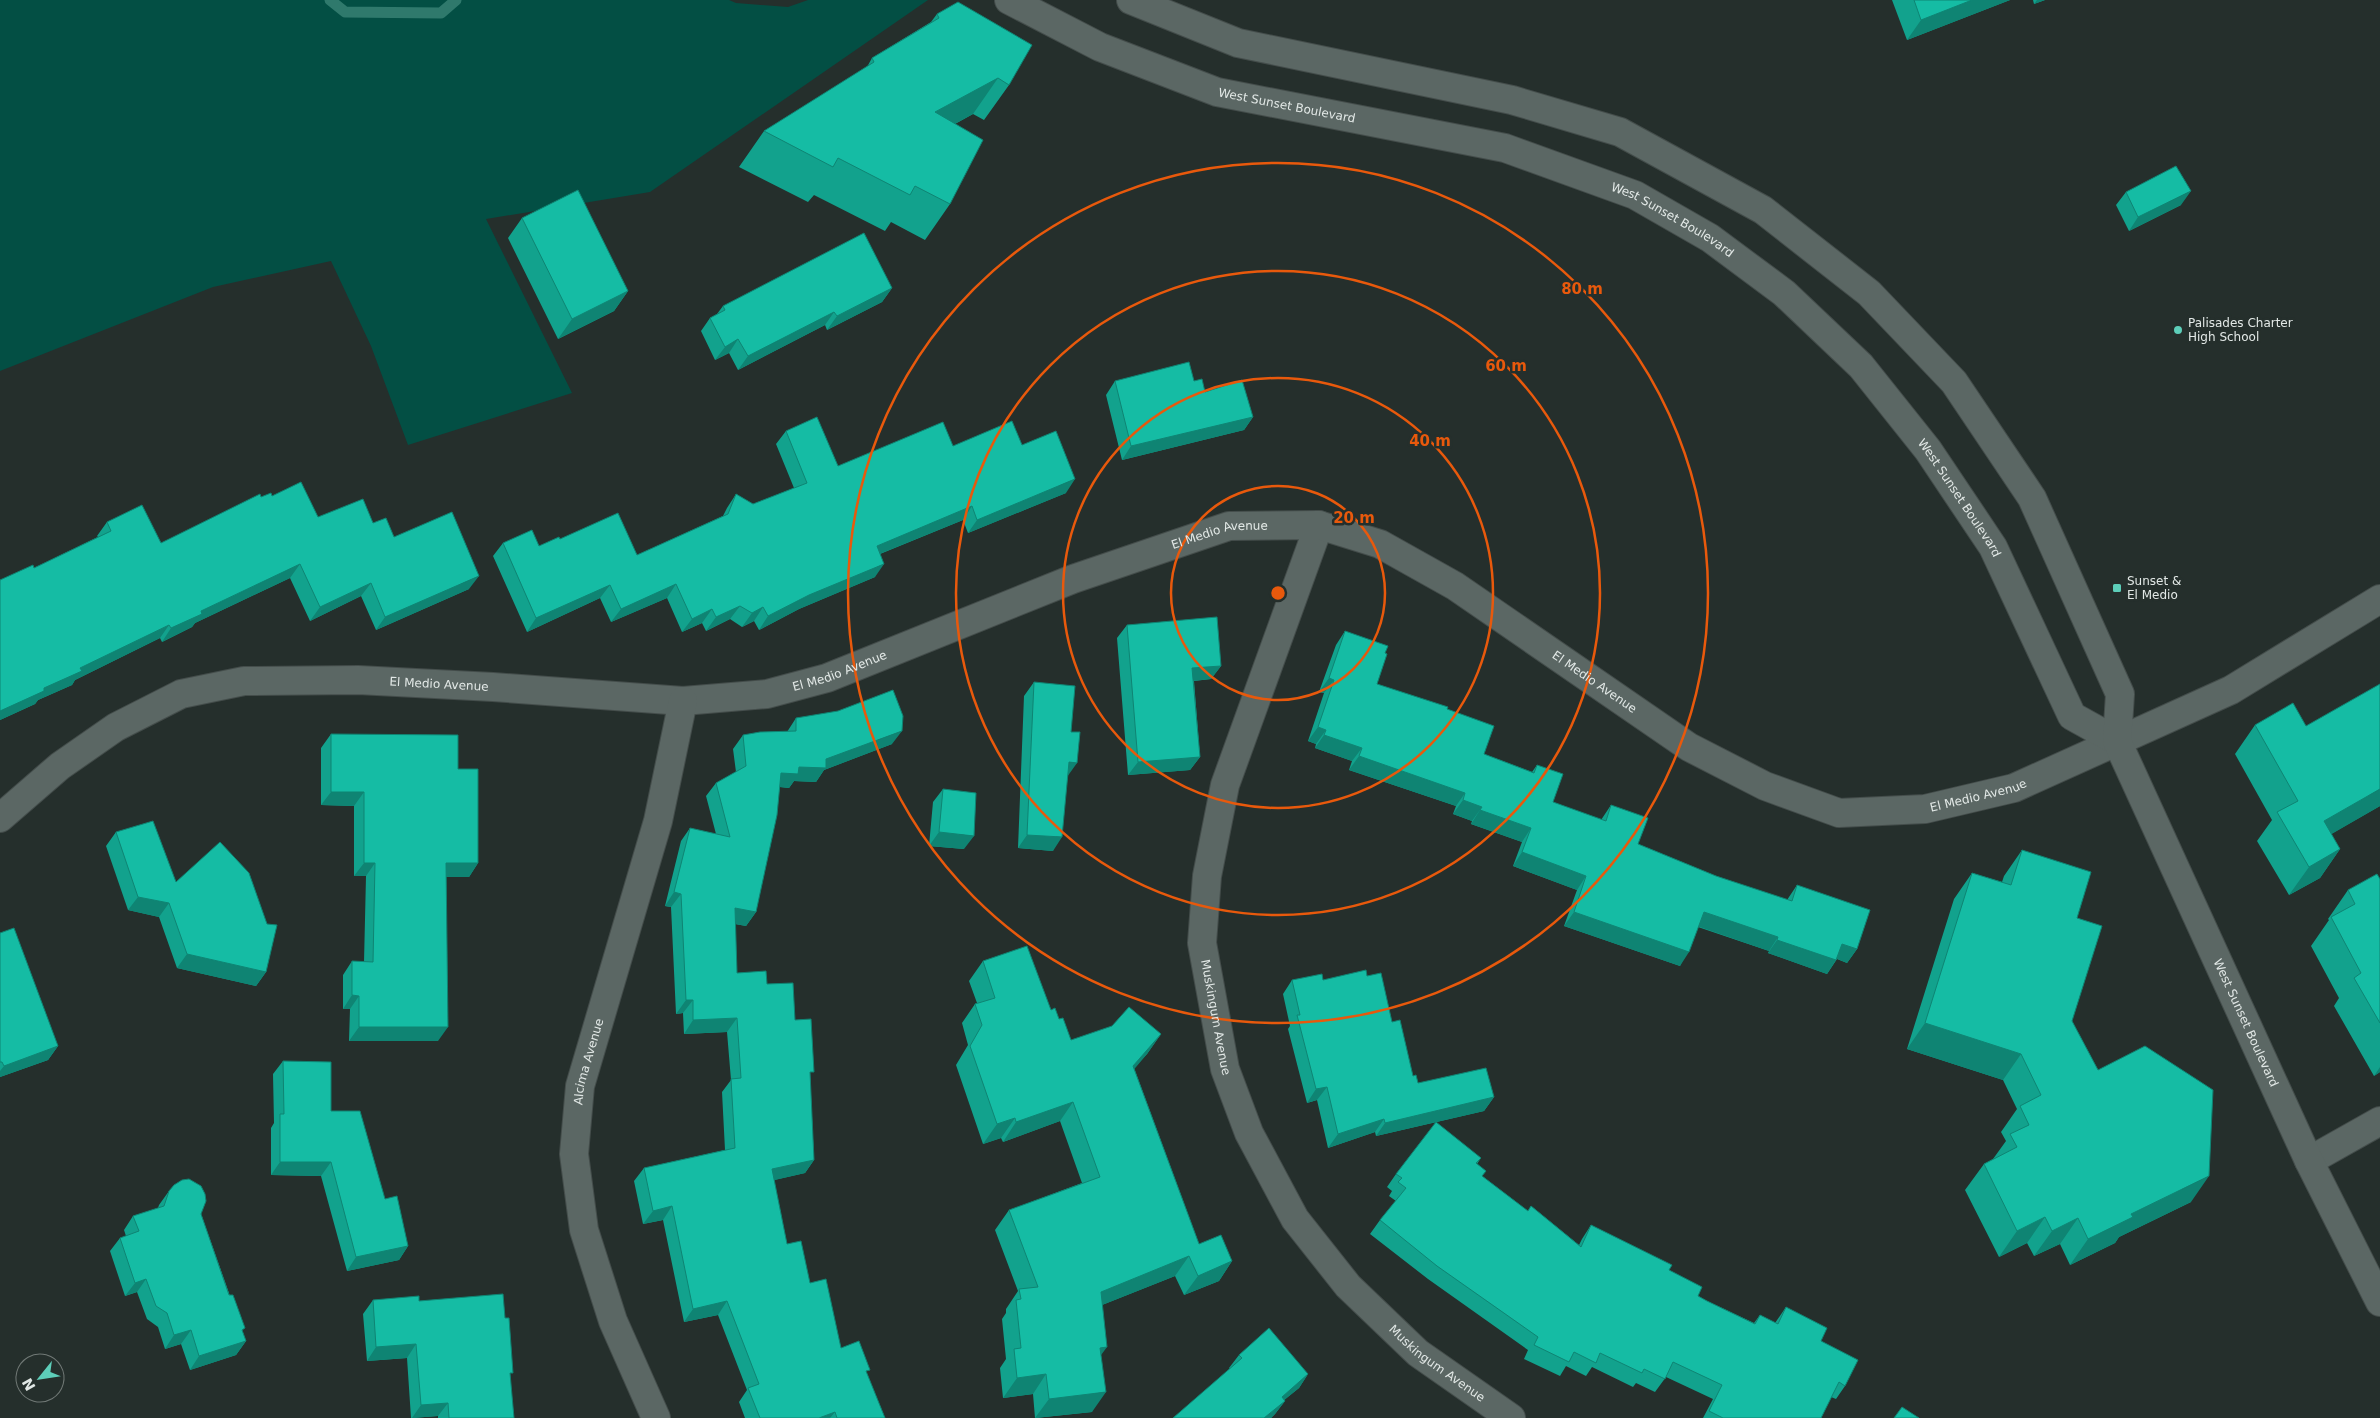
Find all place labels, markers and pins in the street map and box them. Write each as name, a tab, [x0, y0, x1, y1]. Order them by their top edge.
place label: Palisades Charter High School	[2188, 316, 2293, 344]
marker: Palisades Charter High School	[2172, 324, 2184, 336]
place label: Sunset & El Medio	[2127, 574, 2181, 602]
marker: Sunset & El Medio	[2111, 582, 2123, 594]
centre of rings	[1269, 584, 1287, 602]

